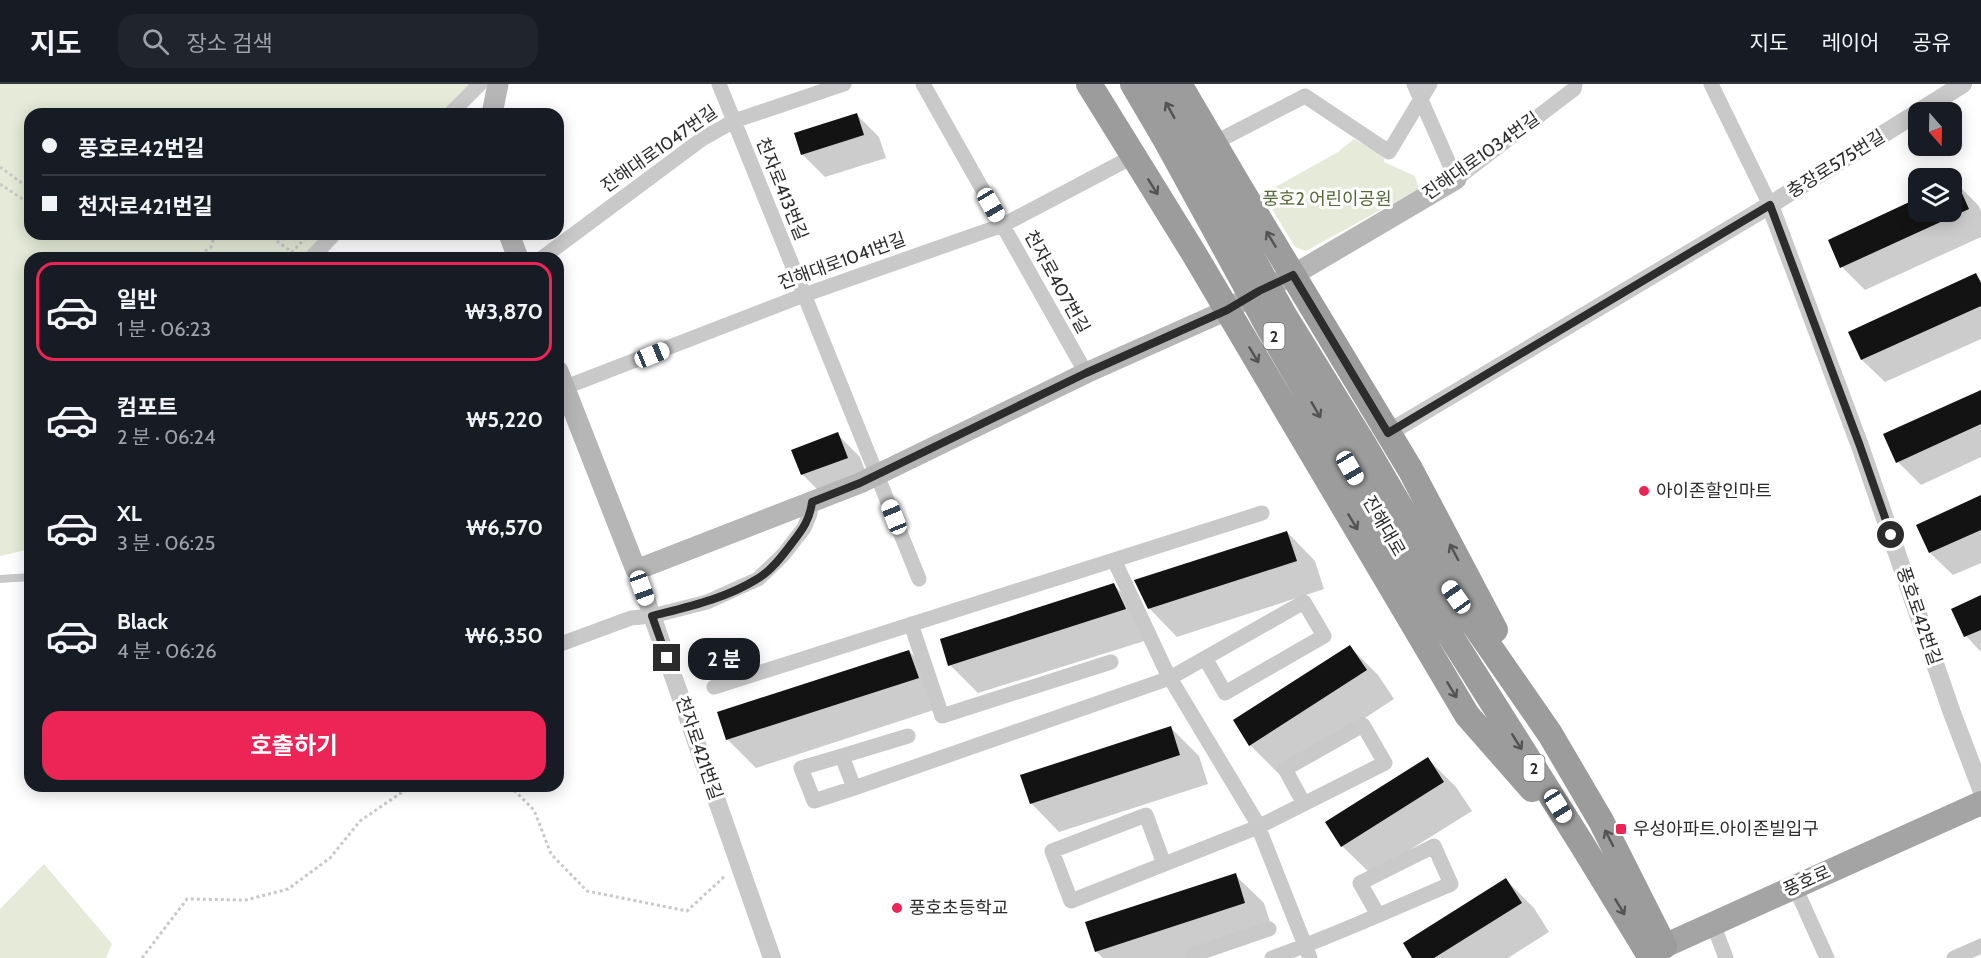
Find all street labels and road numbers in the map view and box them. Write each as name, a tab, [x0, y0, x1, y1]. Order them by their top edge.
street label: 진해대로1047번길	[596, 101, 722, 197]
street label: 진해대로1034번길	[1418, 107, 1544, 205]
street label: 충장로575번길	[1783, 125, 1889, 203]
street label: 천자로413번길	[751, 134, 813, 244]
street label: 천자로407번길	[1020, 227, 1094, 337]
street label: 진해대로1041번길	[775, 228, 909, 294]
road number: 2	[1264, 323, 1284, 349]
street label: 진해대로	[1358, 492, 1410, 560]
street label: 풍호로42번길	[1892, 564, 1946, 668]
street label: 천자로421번길	[671, 693, 727, 803]
road number: 2	[1524, 755, 1544, 781]
street label: 풍호로	[1780, 861, 1834, 901]

